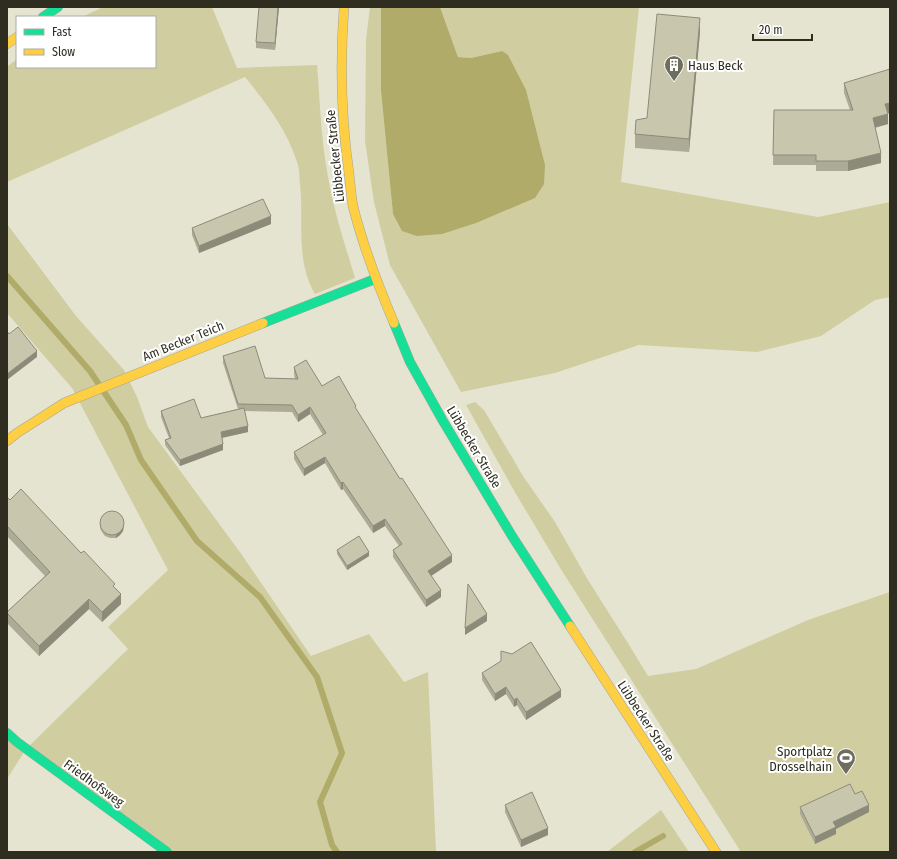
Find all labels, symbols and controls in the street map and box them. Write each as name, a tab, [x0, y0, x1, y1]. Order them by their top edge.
legend	[16, 16, 156, 68]
scale bar	[753, 16, 812, 42]
text: 20 m	[759, 23, 783, 37]
text: Fast	[52, 25, 71, 39]
text: Slow	[52, 45, 75, 59]
building icon: Haus Beck	[663, 54, 685, 82]
place label: Haus Beck	[688, 58, 744, 73]
street label: Lübbecker Straße	[323, 109, 347, 203]
street label: Am Becker Teich	[140, 318, 226, 364]
street label: Lübbecker Straße	[444, 403, 504, 491]
street label: Lübbecker Straße	[614, 678, 678, 764]
place label: Sportplatz Drosselhain	[769, 744, 832, 774]
sports icon: Sportplatz Drosselhain	[835, 747, 857, 775]
street label: Friedhofsweg	[61, 756, 128, 810]

